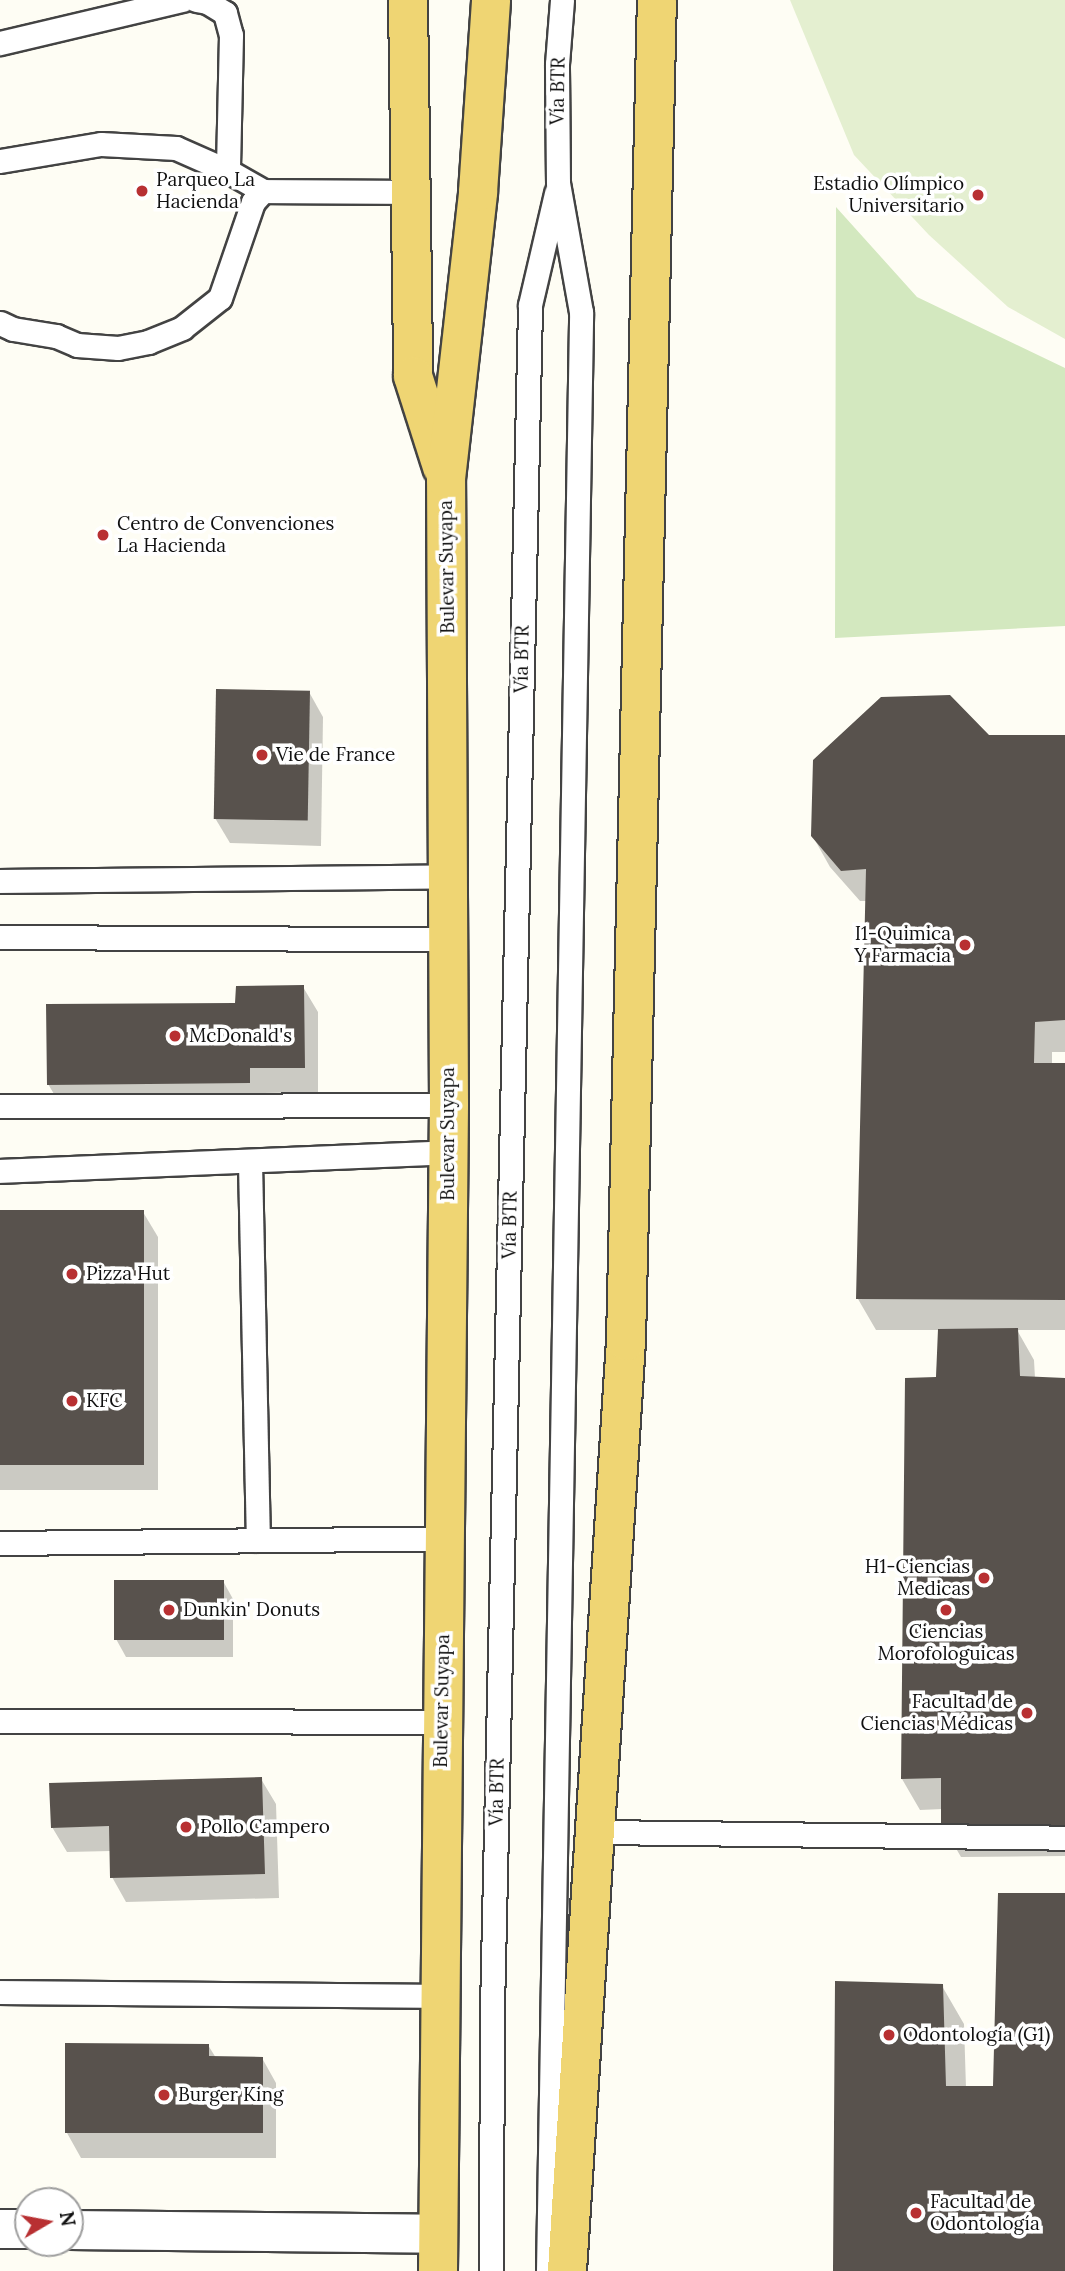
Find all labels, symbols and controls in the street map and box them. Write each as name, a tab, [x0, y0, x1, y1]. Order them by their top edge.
street label: Vía BTR	[546, 57, 570, 125]
place label: Parqueo La Hacienda	[156, 169, 255, 213]
place label: Estadio Olímpico Universitario	[813, 173, 964, 217]
marker: Parqueo La Hacienda	[134, 183, 150, 199]
marker: Estadio Olímpico Universitario	[970, 187, 986, 203]
street label: Bulevar Suyapa	[434, 500, 460, 634]
place label: Centro de Convenciones La Hacienda	[117, 513, 334, 557]
marker: Centro de Convenciones La Hacienda	[95, 527, 111, 543]
street label: Vía BTR	[510, 625, 534, 693]
place label: Vie de France	[276, 744, 395, 766]
marker: Vie de France	[254, 747, 270, 763]
place label: I1-Quimica Y Farmacia	[854, 923, 951, 967]
marker: I1-Quimica Y Farmacia	[957, 937, 973, 953]
place label: McDonald's	[189, 1025, 292, 1047]
marker: McDonald's	[167, 1028, 183, 1044]
street label: Bulevar Suyapa	[437, 1067, 459, 1201]
street label: Vía BTR	[498, 1191, 522, 1259]
place label: Pizza Hut	[86, 1263, 170, 1285]
marker: Pizza Hut	[64, 1266, 80, 1282]
place label: KFC	[86, 1390, 123, 1412]
marker: KFC	[64, 1393, 80, 1409]
place label: H1-Ciencias Medicas	[865, 1556, 970, 1600]
marker: H1-Ciencias Medicas	[976, 1570, 992, 1586]
place label: Dunkin' Donuts	[183, 1599, 320, 1621]
marker: Dunkin' Donuts	[161, 1602, 177, 1618]
marker: Ciencias Morofologuicas	[938, 1602, 954, 1618]
place label: Ciencias Morofologuicas	[877, 1621, 1015, 1665]
street label: Bulevar Suyapa	[429, 1634, 455, 1768]
place label: Facultad de Ciencias Médicas	[861, 1691, 1013, 1735]
marker: Facultad de Ciencias Médicas	[1019, 1705, 1035, 1721]
street label: Vía BTR	[485, 1758, 509, 1826]
place label: Pollo Campero	[200, 1816, 330, 1838]
marker: Pollo Campero	[178, 1819, 194, 1835]
place label: Odontología (G1)	[903, 2024, 1050, 2046]
marker: Odontología (G1)	[881, 2027, 897, 2043]
place label: Burger King	[178, 2084, 283, 2106]
marker: Burger King	[156, 2087, 172, 2103]
north arrow	[14, 2187, 84, 2257]
place label: Facultad de Odontología	[930, 2191, 1040, 2235]
marker: Facultad de Odontología	[908, 2205, 924, 2221]
text: N	[55, 2209, 81, 2228]

